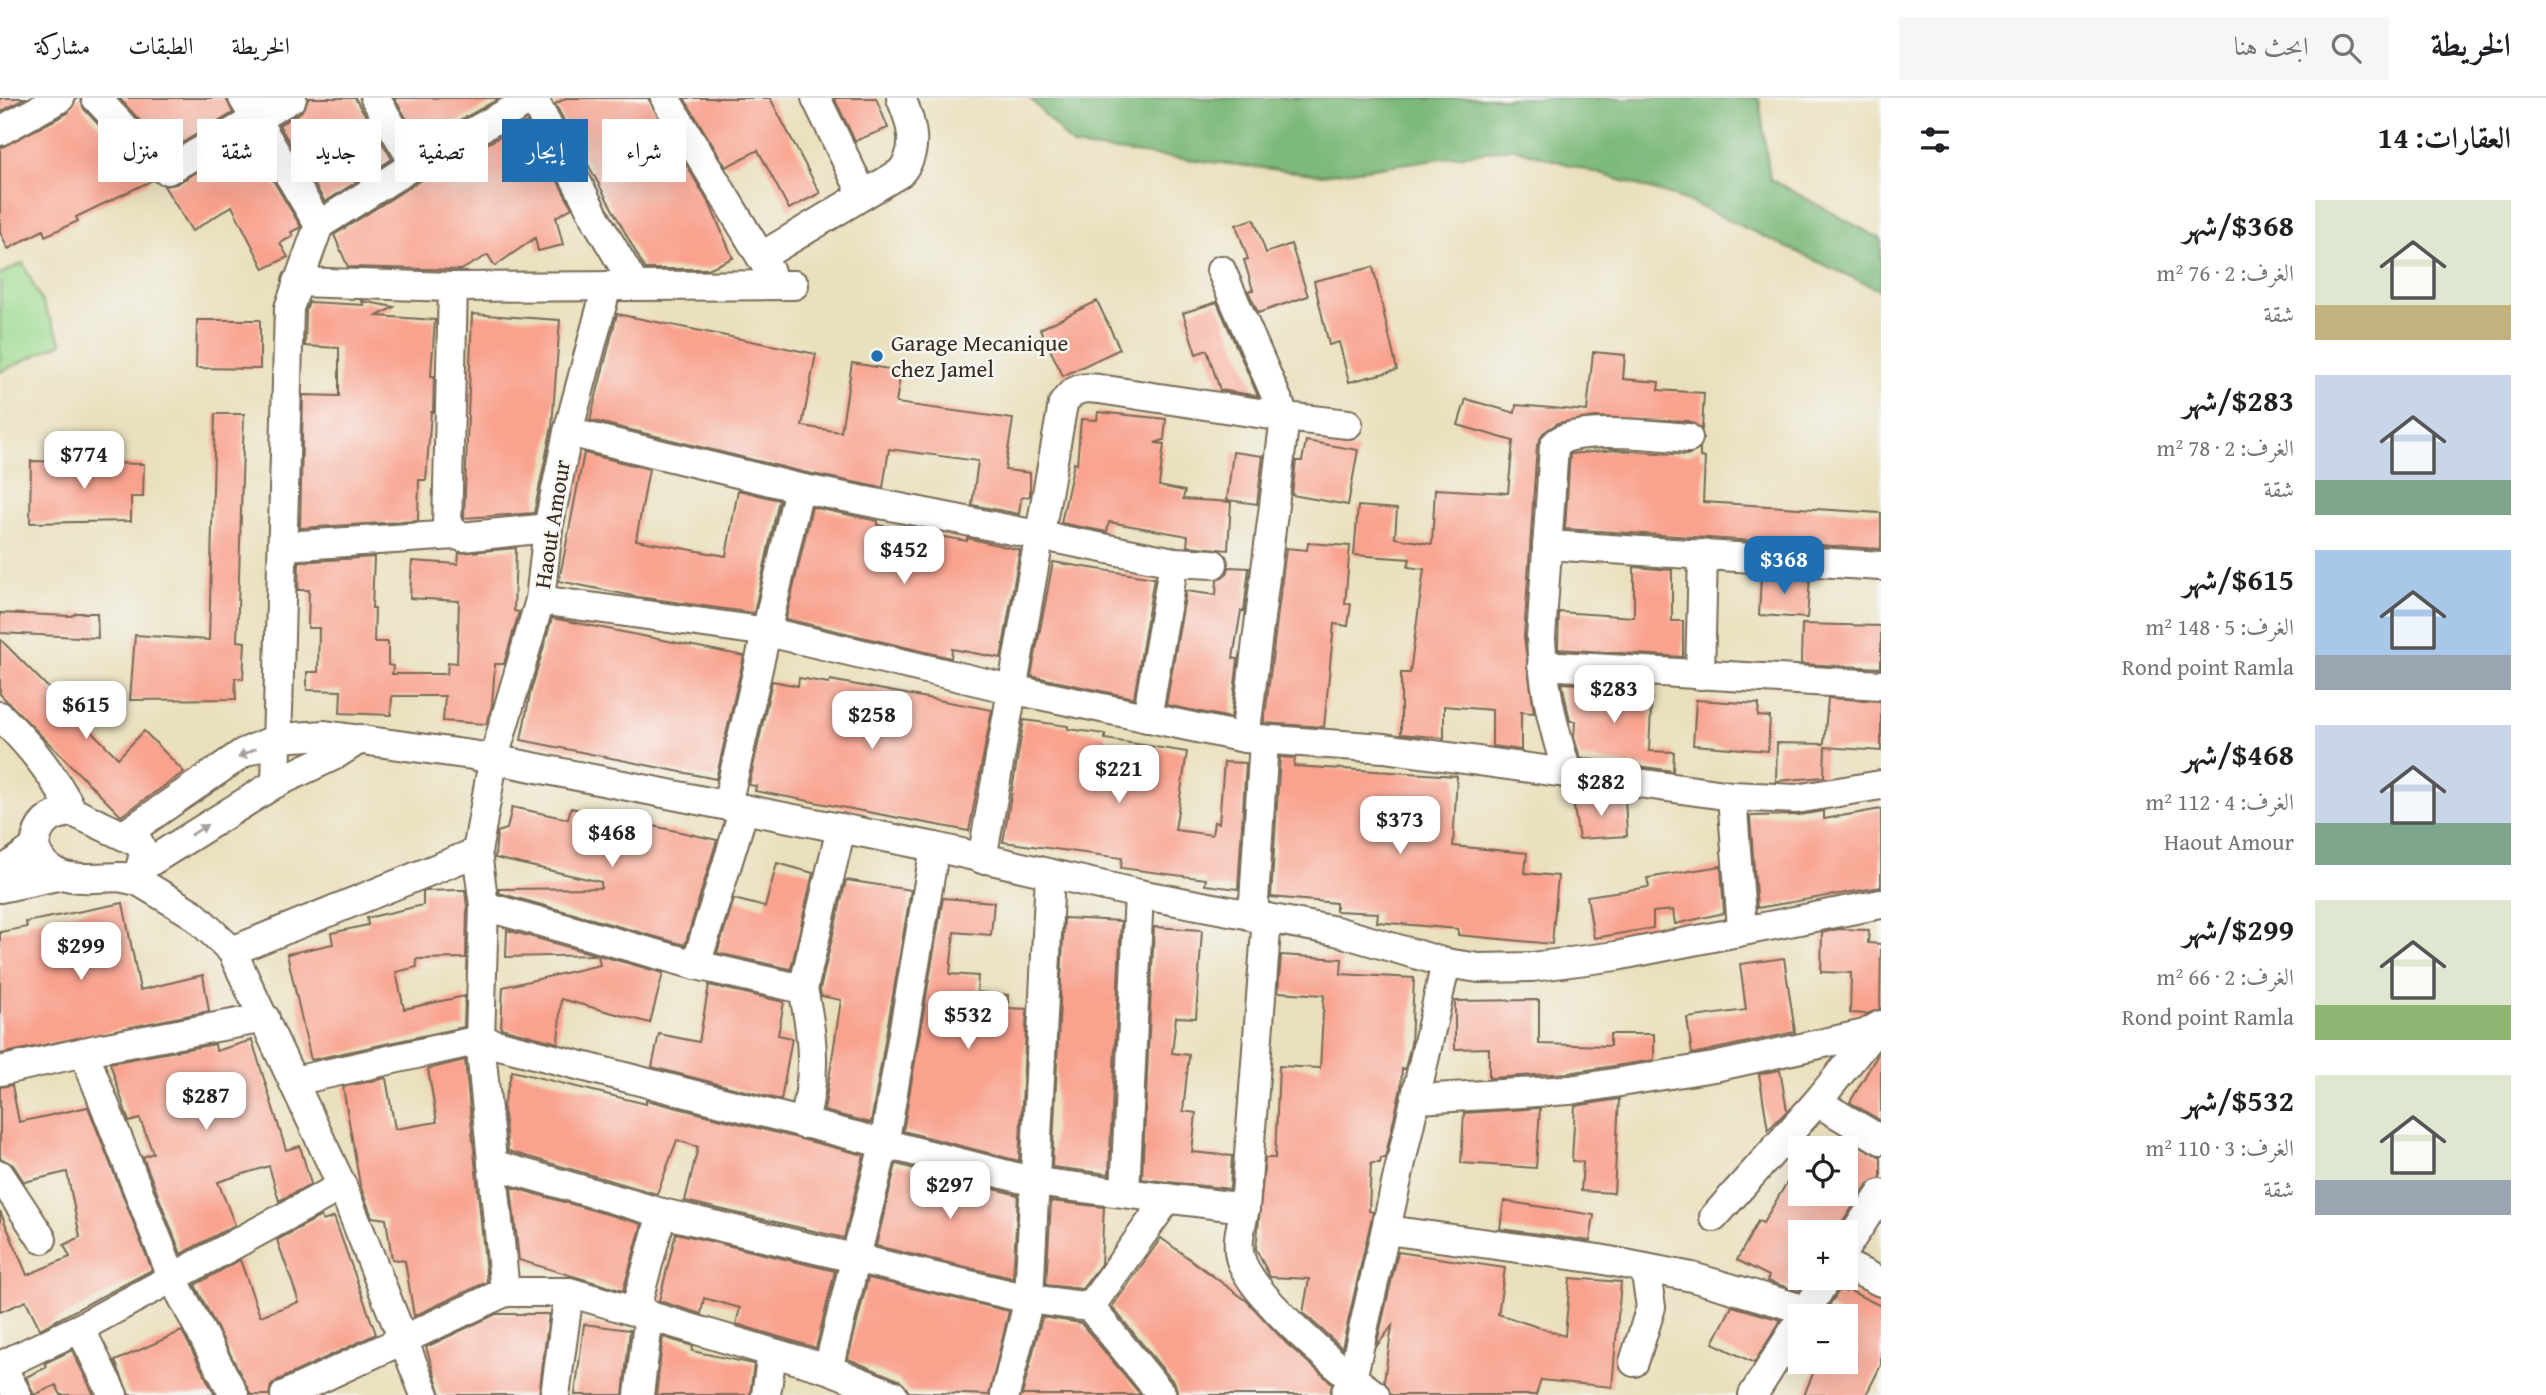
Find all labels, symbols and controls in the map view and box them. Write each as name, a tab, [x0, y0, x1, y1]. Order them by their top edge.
search box	[1899, 17, 2389, 80]
text: الخريطة	[2431, 20, 2511, 68]
text: ابحث هنا	[2234, 26, 2309, 65]
text: مشاركة	[35, 28, 90, 63]
text: الطبقات	[128, 28, 194, 63]
text: الخريطة	[232, 28, 290, 63]
icon: search	[2327, 29, 2365, 67]
text: العقارات: 14	[2378, 115, 2511, 159]
chip: منزل	[98, 119, 183, 182]
chip: شقة	[197, 119, 277, 182]
chip: جديد	[291, 119, 381, 182]
chip: تصفية	[395, 119, 488, 182]
chip: إيجار	[502, 119, 588, 182]
chip: شراء	[602, 119, 686, 182]
icon: filters	[1916, 121, 1954, 159]
text: $368/شهر	[2183, 203, 2294, 247]
icon: home	[2371, 228, 2455, 312]
text: الغرف: 2 · 76 m²	[2157, 256, 2294, 289]
text: شقة	[2264, 297, 2294, 330]
place label: Garage Mecanique chez Jamel	[891, 326, 1068, 385]
marker: Garage Mecanique chez Jamel	[869, 348, 885, 364]
text: $283/شهر	[2183, 378, 2294, 422]
icon: home	[2371, 403, 2455, 487]
text: الغرف: 2 · 78 m²	[2157, 431, 2294, 464]
pin: $774	[43, 432, 125, 491]
text: $774	[60, 437, 108, 470]
street label: Haout Amour	[525, 457, 578, 591]
text: شقة	[2264, 472, 2294, 505]
pin: $452	[863, 526, 945, 586]
text: $452	[880, 532, 928, 565]
pin: $368	[1743, 536, 1825, 596]
text: $368	[1760, 542, 1808, 575]
text: $615/شهر	[2183, 557, 2294, 601]
icon: home	[2371, 578, 2455, 662]
text: الغرف: 5 · 148 m²	[2146, 610, 2294, 643]
text: Rond point Ramla	[2122, 650, 2294, 683]
pin: $283	[1573, 666, 1655, 725]
text: $283	[1590, 671, 1638, 704]
pin: $615	[45, 682, 127, 741]
text: $615	[62, 687, 110, 720]
pin: $258	[831, 692, 913, 751]
text: $258	[848, 697, 896, 730]
text: $468/شهر	[2183, 732, 2294, 776]
pin: $221	[1078, 746, 1160, 805]
one-way arrow	[237, 747, 257, 758]
text: $221	[1095, 751, 1143, 784]
icon: home	[2371, 753, 2455, 837]
pin: $282	[1560, 758, 1642, 818]
text: $282	[1577, 764, 1625, 797]
text: الغرف: 4 · 112 m²	[2146, 785, 2294, 818]
pin: $373	[1359, 796, 1441, 856]
text: $373	[1376, 802, 1424, 835]
pin: $468	[571, 810, 653, 869]
text: $468	[588, 815, 636, 848]
one-way arrow	[190, 824, 209, 837]
text: Haout Amour	[2164, 825, 2294, 858]
text: $299/شهر	[2183, 907, 2294, 951]
pin: $299	[40, 922, 122, 982]
text: $299	[57, 928, 105, 961]
icon: home	[2371, 928, 2455, 1012]
text: الغرف: 2 · 66 m²	[2157, 960, 2294, 993]
pin: $532	[927, 992, 1009, 1051]
text: $532	[944, 997, 992, 1030]
text: Rond point Ramla	[2122, 1000, 2294, 1033]
pin: $287	[165, 1072, 247, 1132]
text: $287	[182, 1078, 230, 1111]
text: $532/شهر	[2183, 1078, 2294, 1122]
icon: home	[2371, 1103, 2455, 1187]
text: الغرف: 3 · 110 m²	[2146, 1131, 2294, 1164]
map controls	[1788, 1136, 1858, 1374]
button: locate	[1788, 1136, 1858, 1206]
pin: $297	[909, 1162, 991, 1221]
text: $297	[926, 1167, 974, 1200]
text: شقة	[2264, 1172, 2294, 1205]
button: +	[1788, 1220, 1858, 1290]
button: −	[1788, 1304, 1858, 1374]

